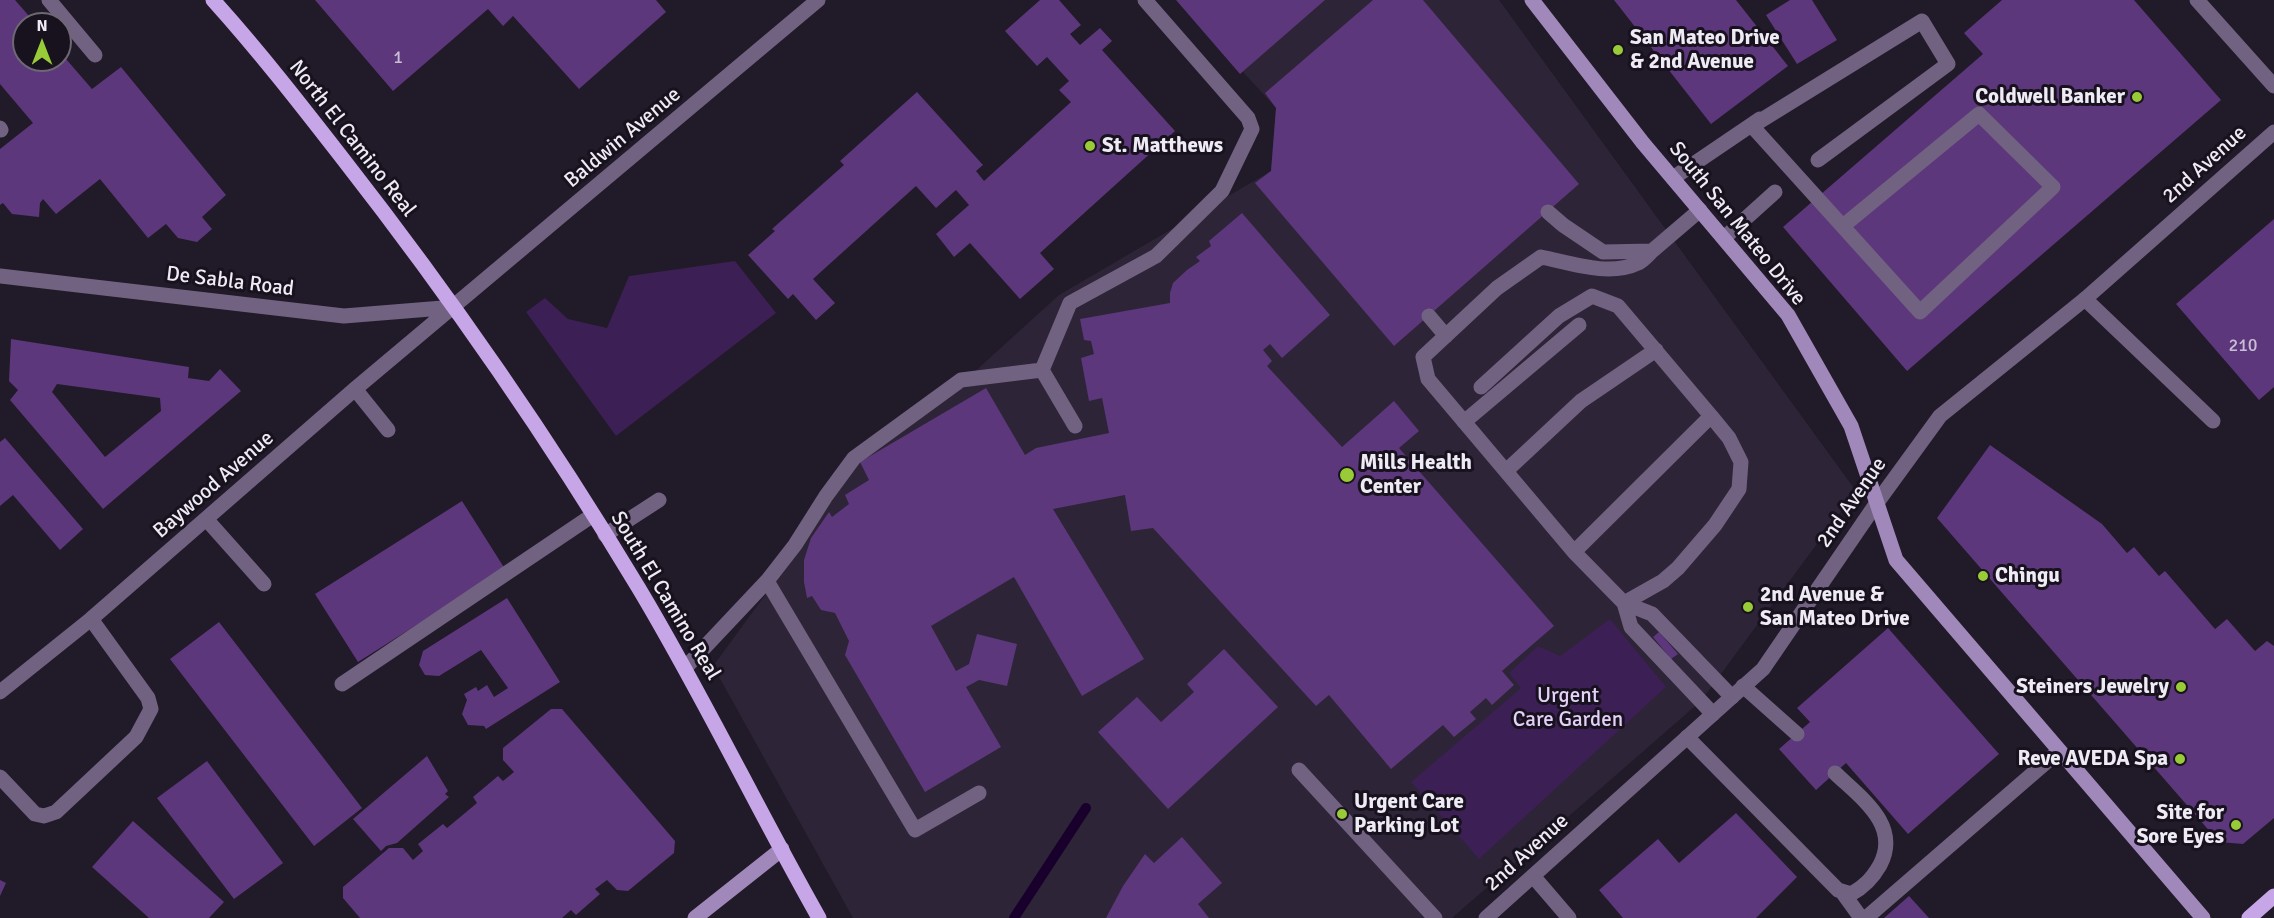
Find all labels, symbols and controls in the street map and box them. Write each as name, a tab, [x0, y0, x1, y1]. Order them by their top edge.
north arrow	[12, 12, 72, 72]
text: N	[36, 16, 48, 36]
place label: San Mateo Drive & 2nd Avenue	[1630, 25, 1780, 75]
marker: San Mateo Drive & 2nd Avenue	[1611, 43, 1625, 57]
house number: 1	[393, 47, 403, 69]
street label: North El Camino Real	[283, 56, 421, 222]
street label: Baldwin Avenue	[560, 82, 686, 194]
place label: Coldwell Banker	[1975, 84, 2125, 110]
marker: Coldwell Banker	[2130, 90, 2144, 104]
street label: 2nd Avenue	[2158, 121, 2252, 209]
place label: St. Matthews	[1102, 133, 1223, 159]
street label: South San Mateo Drive	[1663, 137, 1811, 311]
marker: St. Matthews	[1083, 139, 1097, 153]
street label: De Sabla Road	[165, 262, 295, 302]
house number: 210	[2228, 335, 2258, 357]
street label: Baywood Avenue	[149, 426, 279, 544]
place label: Mills Health Center	[1360, 450, 1472, 500]
street label: 2nd Avenue	[1812, 453, 1892, 553]
marker: Mills Health Center	[1338, 466, 1356, 484]
street label: South El Camino Real	[605, 507, 725, 685]
place label: Chingu	[1995, 563, 2060, 589]
marker: Chingu	[1976, 569, 1990, 583]
place label: 2nd Avenue & San Mateo Drive	[1760, 582, 1910, 632]
marker: 2nd Avenue & San Mateo Drive	[1741, 600, 1755, 614]
place label: Steiners Jewelry	[2016, 674, 2169, 700]
marker: Steiners Jewelry	[2174, 680, 2188, 694]
park label: Urgent Care Garden	[1513, 683, 1623, 733]
place label: Reve AVEDA Spa	[2018, 746, 2168, 772]
marker: Reve AVEDA Spa	[2173, 752, 2187, 766]
place label: Urgent Care Parking Lot	[1354, 789, 1464, 839]
place label: Site for Sore Eyes	[2137, 800, 2224, 850]
marker: Urgent Care Parking Lot	[1335, 807, 1349, 821]
street label: 2nd Avenue	[1480, 809, 1574, 897]
marker: Site for Sore Eyes	[2229, 818, 2243, 832]

